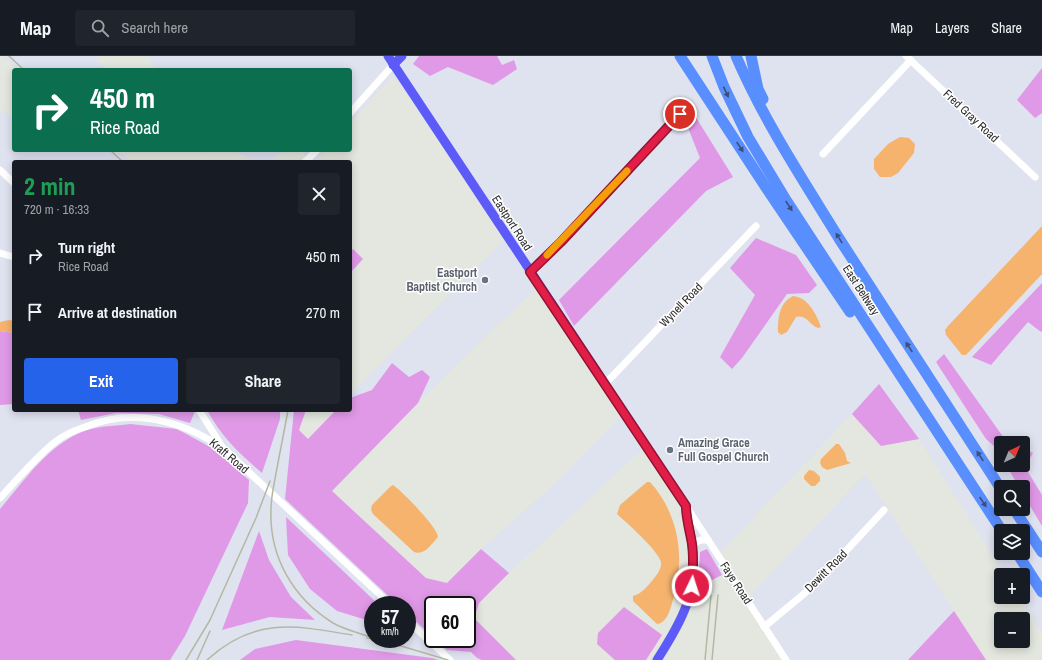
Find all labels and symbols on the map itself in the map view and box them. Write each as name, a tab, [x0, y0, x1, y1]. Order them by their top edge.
one-way arrow	[723, 86, 729, 98]
street label: Fred Gray Road	[940, 86, 1002, 146]
pin	[663, 97, 697, 131]
one-way arrow	[736, 141, 743, 153]
street label: Eastport Road	[488, 192, 536, 254]
one-way arrow	[786, 200, 793, 211]
one-way arrow	[835, 232, 843, 243]
street label: East Beltway	[839, 262, 883, 318]
place label: Eastport Baptist Church	[406, 265, 478, 295]
marker: Eastport Baptist Church	[480, 275, 490, 285]
street label: Wynell Road	[656, 279, 706, 331]
one-way arrow	[905, 342, 913, 352]
street label: Kraft Road	[206, 435, 252, 477]
place label: Amazing Grace Full Gospel Church	[678, 435, 769, 465]
north arrow	[994, 436, 1030, 472]
marker: Amazing Grace Full Gospel Church	[665, 445, 675, 455]
one-way arrow	[976, 451, 984, 461]
one-way arrow	[980, 496, 987, 508]
street label: Dewitt Road	[801, 546, 851, 596]
street label: Faye Road	[716, 559, 756, 607]
position arrow	[671, 565, 713, 607]
speed limit sign: 60	[424, 596, 476, 648]

